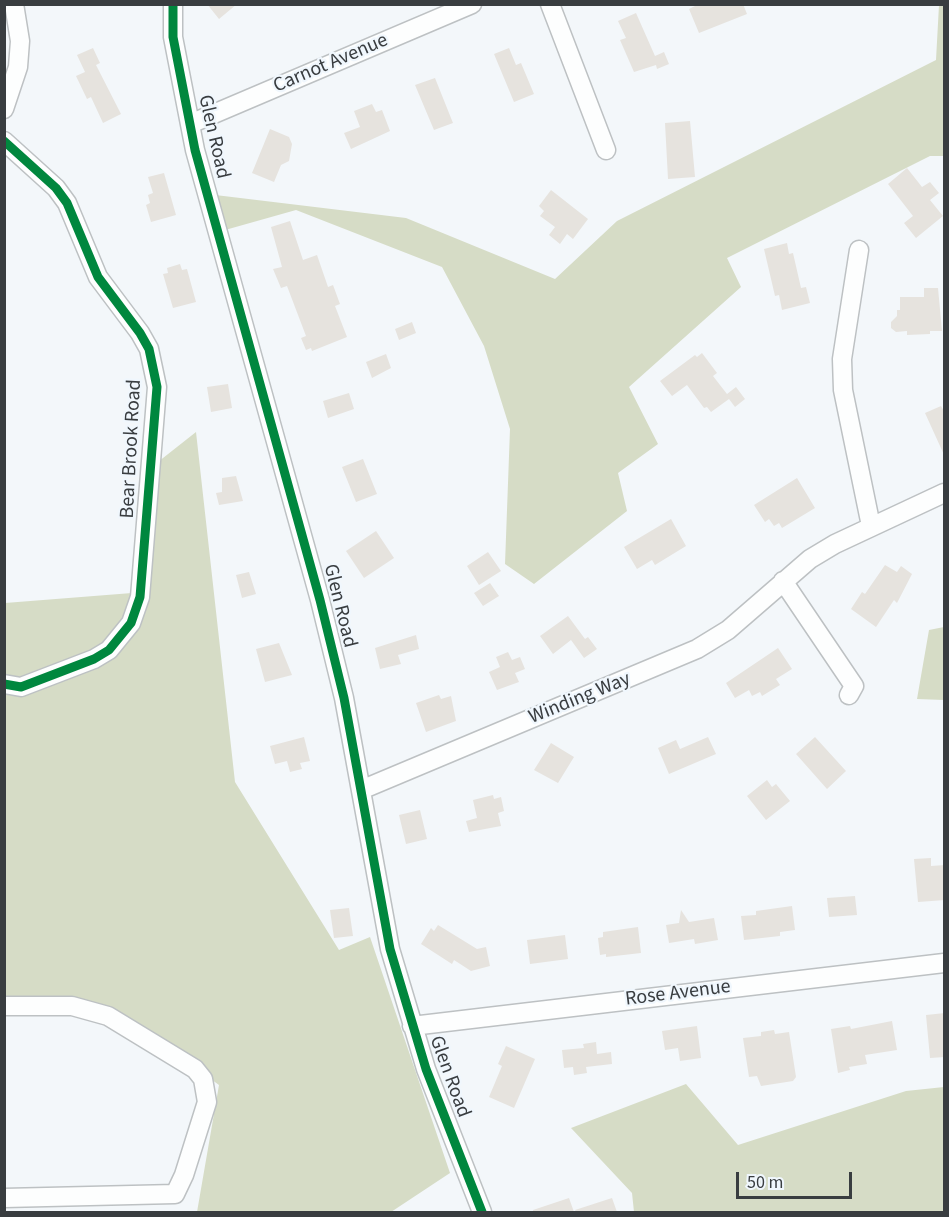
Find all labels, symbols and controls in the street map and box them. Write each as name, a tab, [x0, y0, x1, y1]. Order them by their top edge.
street label: Carnot Avenue	[270, 29, 392, 99]
street label: Glen Road	[192, 93, 234, 181]
street label: Bear Brook Road	[116, 379, 148, 519]
street label: Glen Road	[317, 562, 361, 650]
street label: Winding Way	[526, 668, 634, 730]
street label: Rose Avenue	[624, 976, 732, 1012]
street label: Glen Road	[423, 1033, 475, 1121]
scale bar	[739, 1160, 854, 1198]
text: 50 m	[747, 1170, 783, 1195]

